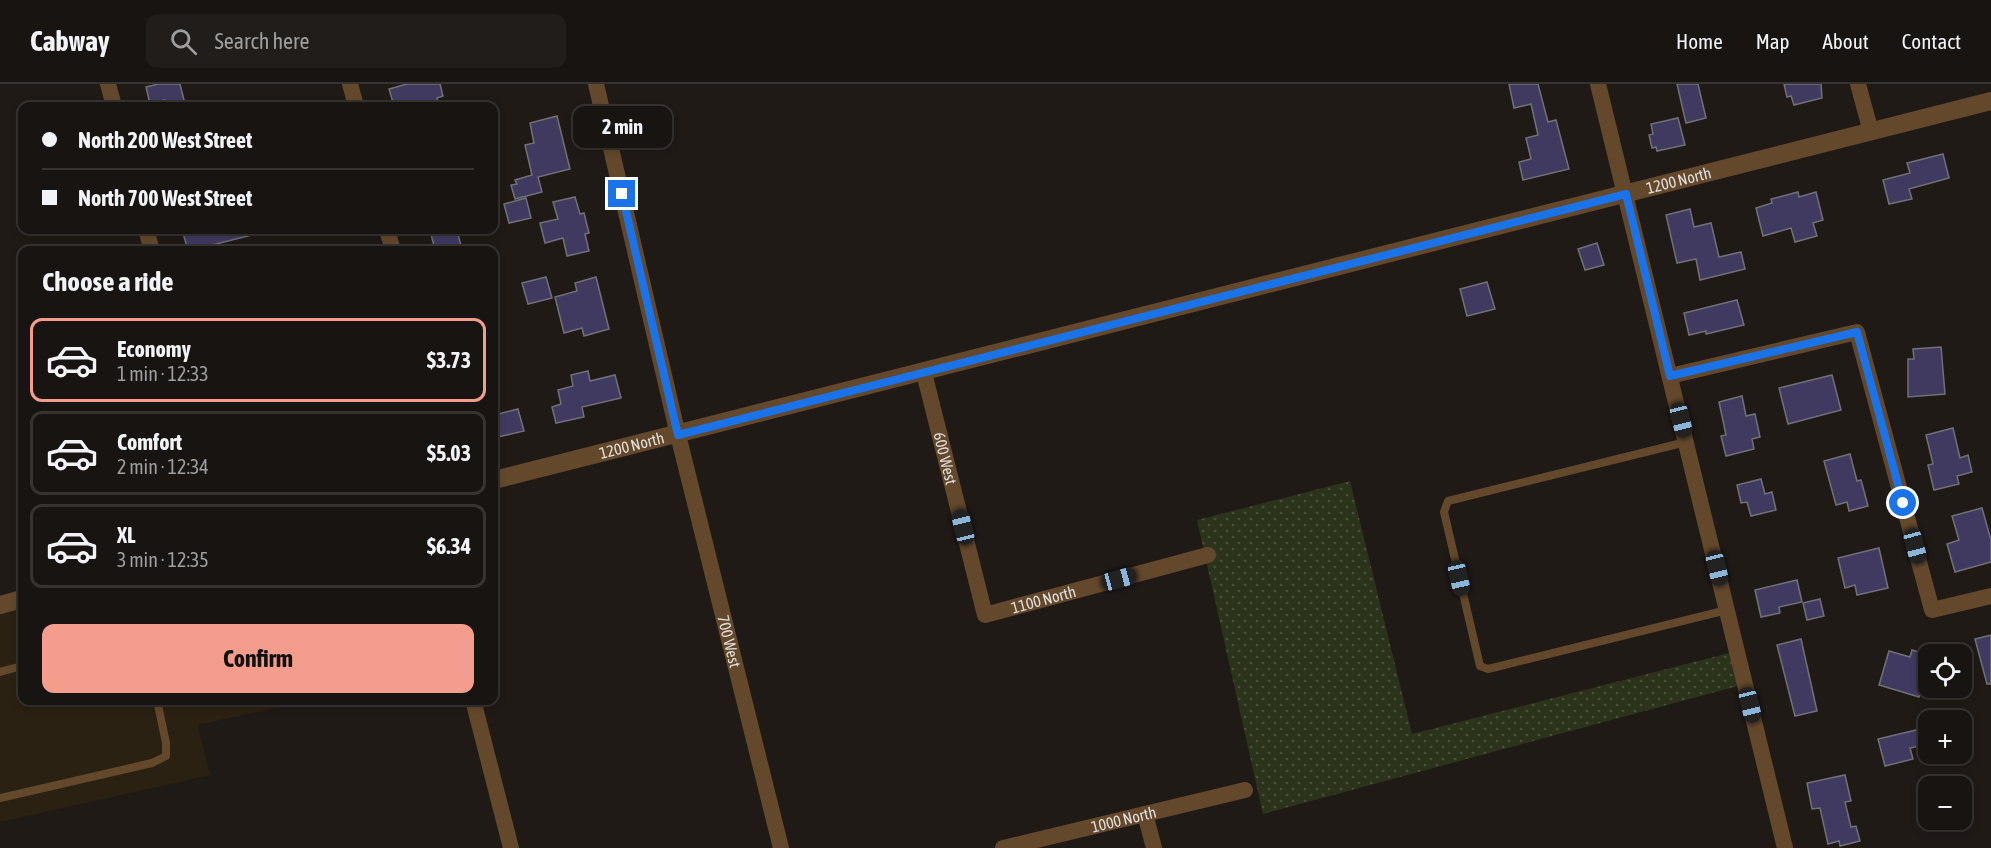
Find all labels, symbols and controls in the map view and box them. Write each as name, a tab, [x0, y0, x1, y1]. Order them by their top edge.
search box	[146, 14, 566, 68]
text: Cabway	[30, 25, 110, 57]
icon: search	[167, 25, 200, 58]
text: Search here	[215, 28, 310, 54]
text: Home	[1676, 29, 1723, 53]
text: Map	[1756, 29, 1790, 53]
text: About	[1823, 29, 1869, 53]
text: Contact	[1902, 29, 1961, 53]
callout: 2 min	[572, 107, 672, 149]
text: 2 min	[602, 115, 643, 138]
text: North 200 West Street	[78, 127, 252, 153]
street label: 1200 North	[1644, 163, 1713, 197]
route end	[608, 180, 635, 207]
text: North 700 West Street	[78, 185, 252, 211]
text: Choose a ride	[42, 266, 174, 297]
icon: car	[45, 333, 99, 387]
text: Economy	[117, 336, 191, 362]
text: $3.73	[427, 347, 471, 373]
text: 1 min · 12:33	[117, 362, 209, 385]
car	[1668, 400, 1694, 440]
icon: car	[45, 426, 99, 480]
street label: 1200 North	[597, 428, 666, 462]
text: Comfort	[117, 429, 182, 455]
street label: 600 West	[930, 430, 961, 487]
text: $5.03	[427, 440, 471, 466]
text: 2 min · 12:34	[117, 455, 209, 478]
route start	[1889, 489, 1916, 516]
car	[950, 507, 976, 547]
icon: car	[45, 519, 99, 573]
text: XL	[117, 522, 135, 548]
car	[1902, 526, 1928, 566]
text: $6.34	[427, 533, 471, 559]
text: 3 min · 12:35	[117, 548, 209, 571]
car	[1704, 548, 1730, 588]
car	[1446, 558, 1472, 598]
car	[1099, 566, 1139, 592]
street label: 1100 North	[1009, 582, 1078, 617]
street label: 700 West	[714, 613, 745, 670]
button: Confirm	[42, 624, 474, 693]
map controls	[1918, 644, 1972, 830]
button: locate	[1918, 644, 1972, 698]
car	[1737, 685, 1763, 725]
button: +	[1918, 710, 1972, 764]
button: −	[1918, 776, 1972, 830]
street label: 1000 North	[1089, 803, 1158, 836]

